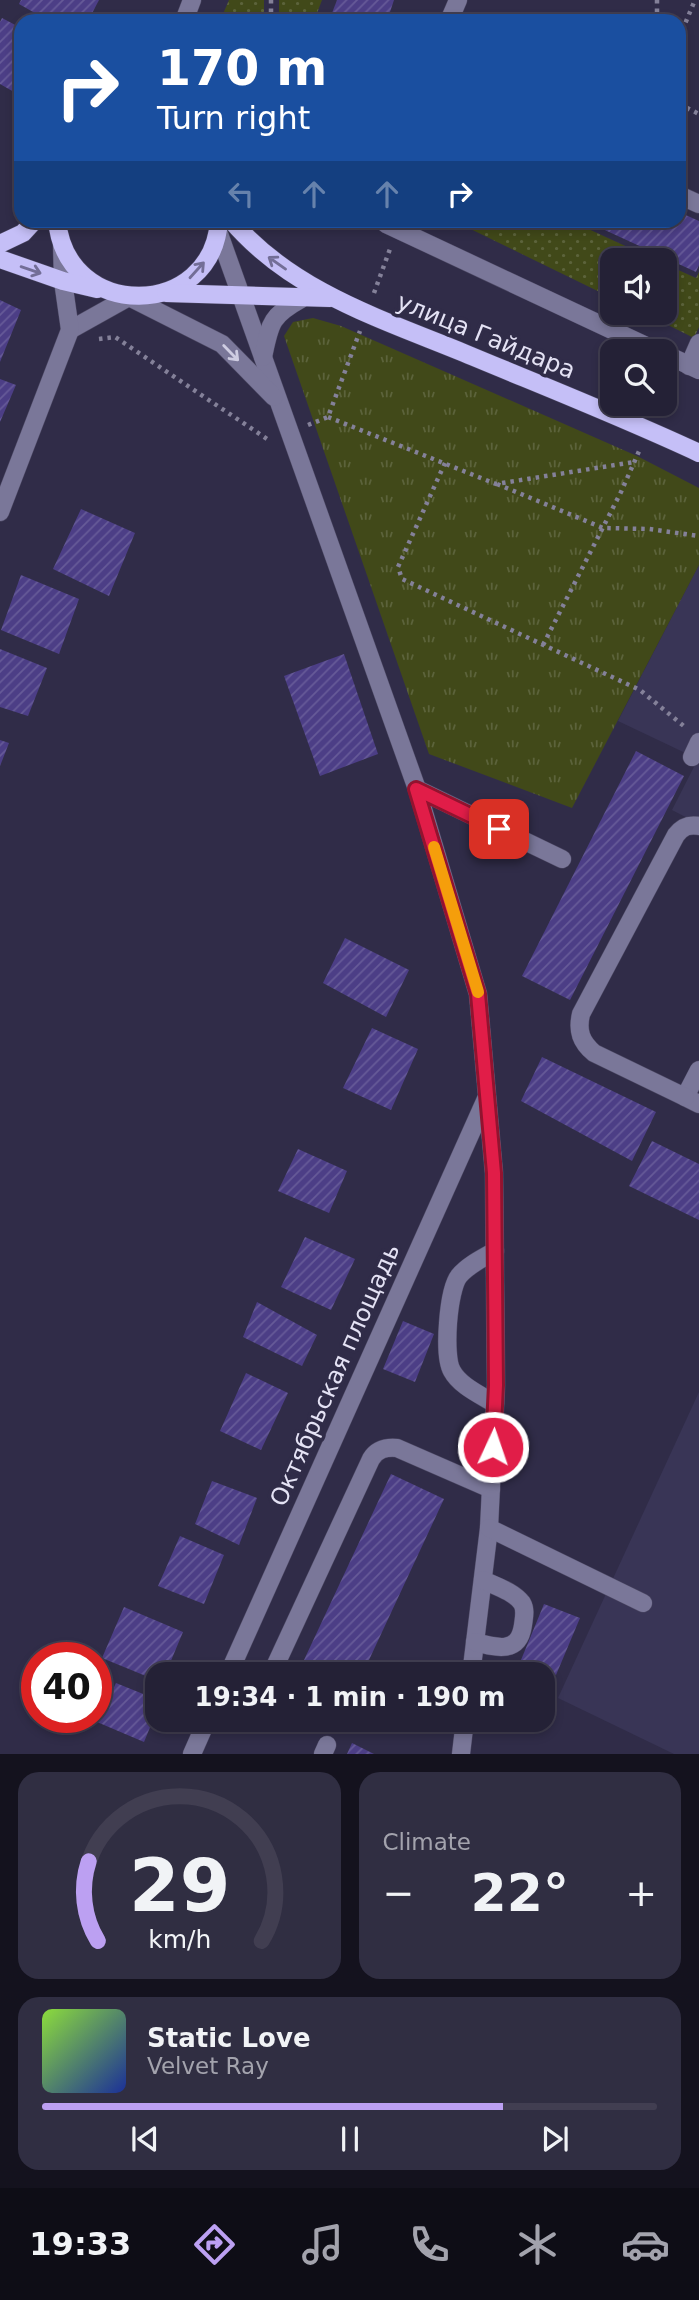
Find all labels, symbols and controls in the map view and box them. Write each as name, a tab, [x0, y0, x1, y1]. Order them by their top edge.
text: 170 m	[157, 40, 327, 97]
icon: right	[42, 42, 133, 133]
text: Turn right	[157, 99, 310, 137]
icon: left	[222, 175, 260, 213]
icon: ahead	[295, 175, 333, 213]
icon: ahead	[368, 175, 406, 213]
icon: right	[441, 175, 479, 213]
map controls	[600, 248, 677, 416]
button: sound	[600, 248, 677, 325]
one-way arrow	[268, 256, 287, 270]
one-way arrow	[189, 261, 205, 279]
one-way arrow	[20, 264, 42, 277]
street label: улица Гайдара	[393, 287, 579, 385]
button: search	[600, 339, 677, 416]
one-way arrow	[223, 345, 240, 362]
pin	[469, 799, 529, 859]
icon: arrive	[480, 810, 518, 848]
street label: Октябрьская площадь	[264, 1239, 406, 1511]
position arrow	[456, 1410, 530, 1484]
speed limit sign: 40	[21, 1642, 112, 1733]
text: 19:34 · 1 min · 190 m	[195, 1682, 505, 1712]
text: Climate	[383, 1829, 471, 1855]
text: 29	[129, 1844, 230, 1929]
text: 22°	[471, 1863, 569, 1923]
text: −	[383, 1871, 414, 1915]
text: +	[625, 1871, 657, 1915]
text: km/h	[148, 1925, 211, 1954]
text: Static Love	[147, 2023, 311, 2053]
text: Velvet Ray	[147, 2053, 269, 2079]
icon: previous	[126, 2120, 164, 2158]
icon: pause	[331, 2120, 369, 2158]
icon: next	[536, 2120, 574, 2158]
icon: directions	[190, 2220, 239, 2269]
icon: music	[298, 2220, 347, 2269]
icon: phone	[405, 2220, 454, 2269]
icon: climate	[513, 2220, 562, 2269]
icon: car	[621, 2220, 670, 2269]
text: 19:33	[29, 2225, 131, 2263]

